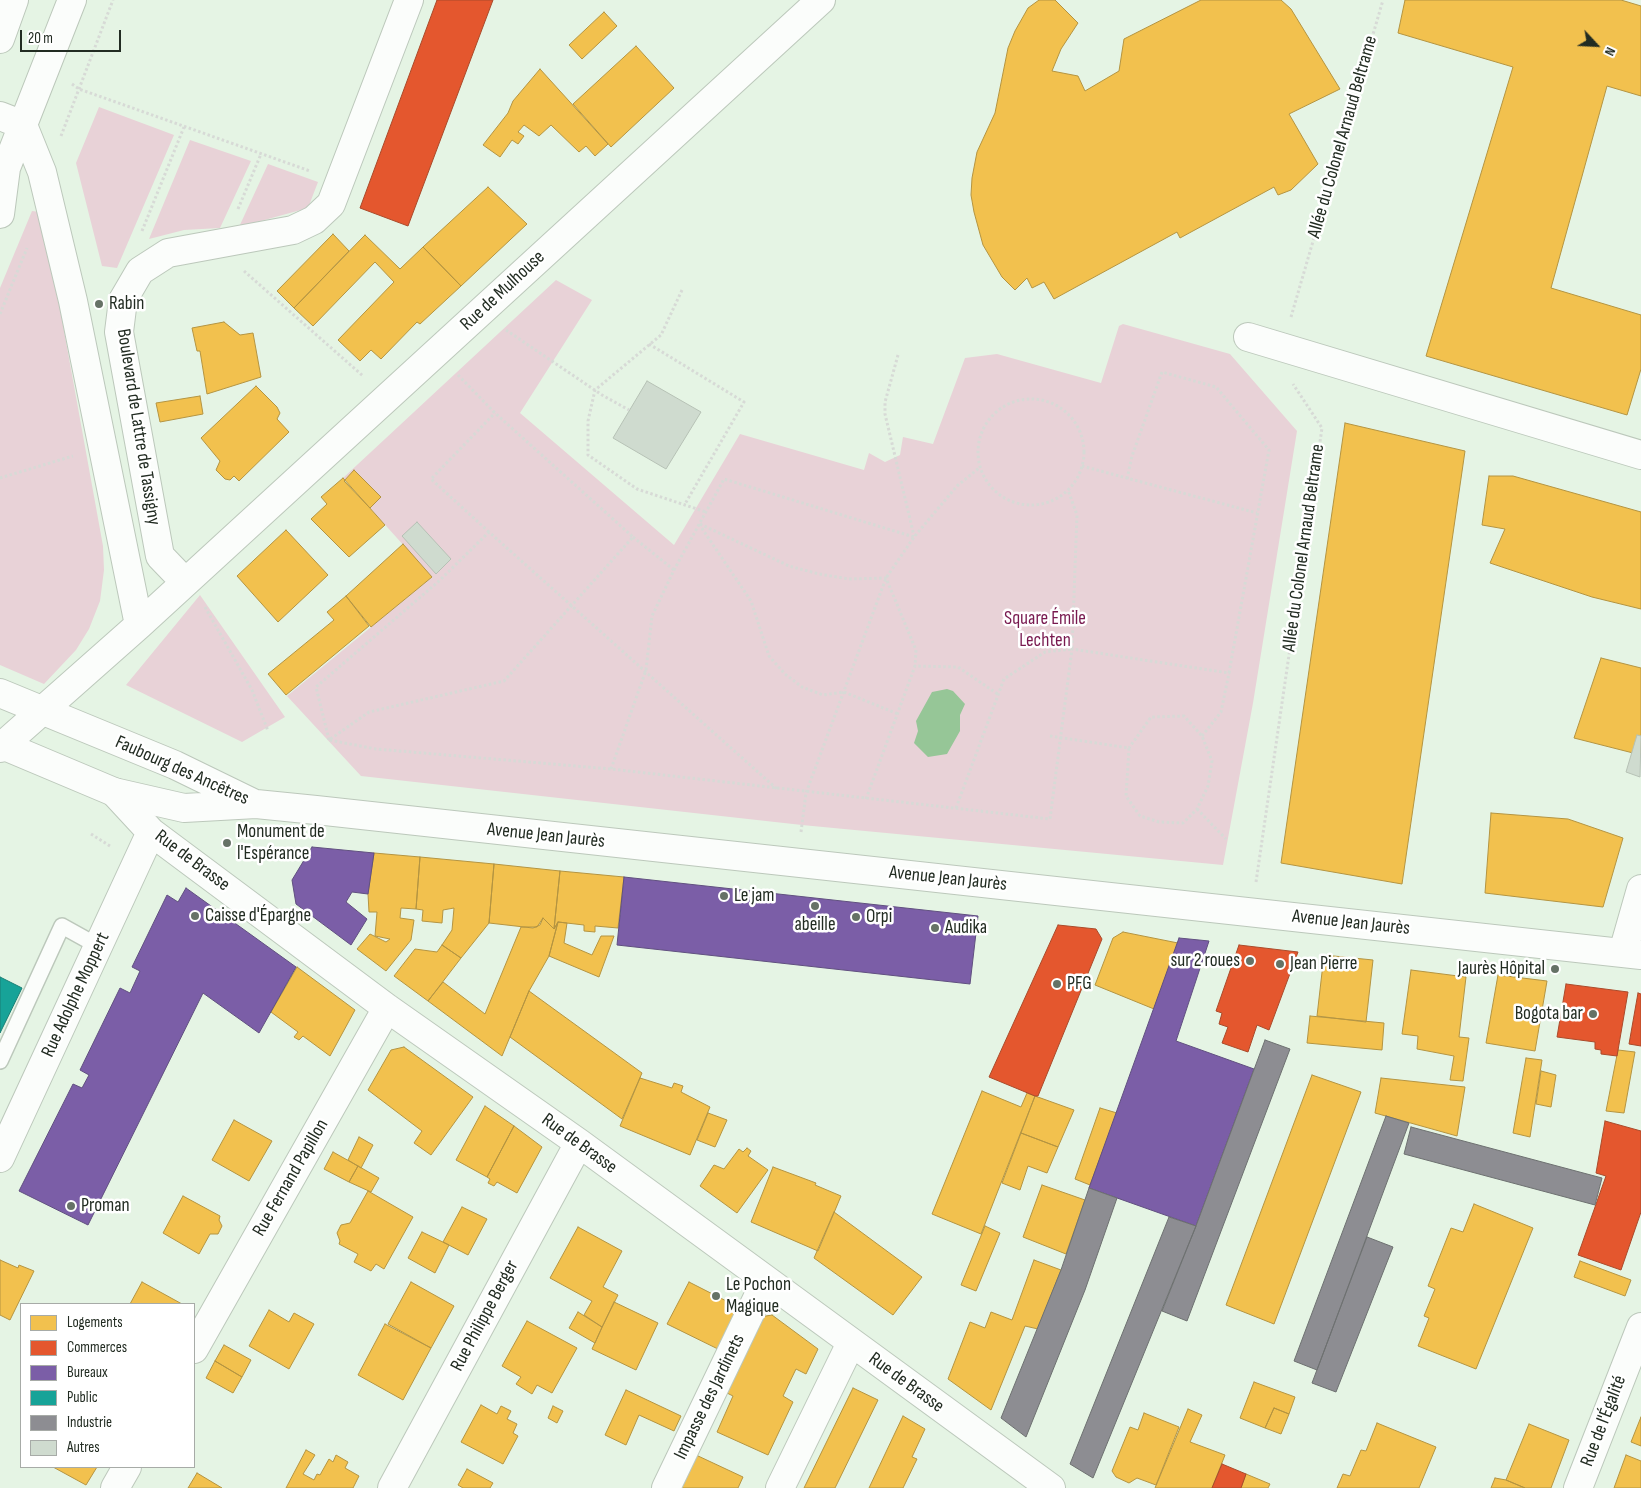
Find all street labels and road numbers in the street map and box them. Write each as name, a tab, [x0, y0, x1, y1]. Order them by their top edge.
street label: Allée du Colonel Arnaud Beltrame	[1303, 33, 1383, 241]
street label: Rue de Mulhouse	[456, 246, 550, 336]
street label: Boulevard de Lattre de Tassigny	[111, 327, 165, 527]
street label: Allée du Colonel Arnaud Beltrame	[1278, 443, 1330, 653]
street label: Faubourg des Ancêtres	[112, 731, 252, 811]
street label: Avenue Jean Jaurès	[486, 818, 606, 854]
street label: Rue de Brasse	[150, 825, 234, 897]
street label: Avenue Jean Jaurès	[888, 861, 1008, 897]
street label: Avenue Jean Jaurès	[1291, 905, 1411, 941]
street label: Rue Adolphe Moppert	[37, 929, 115, 1061]
street label: Rue de Brasse	[537, 1109, 621, 1179]
street label: Rue Fernand Papillon	[248, 1115, 334, 1241]
street label: Rue Philippe Berger	[446, 1257, 524, 1375]
street label: Impasse des Jardinets	[670, 1331, 750, 1463]
street label: Rue de Brasse	[864, 1348, 948, 1418]
street label: Rue de l'Égalité	[1576, 1372, 1632, 1470]

